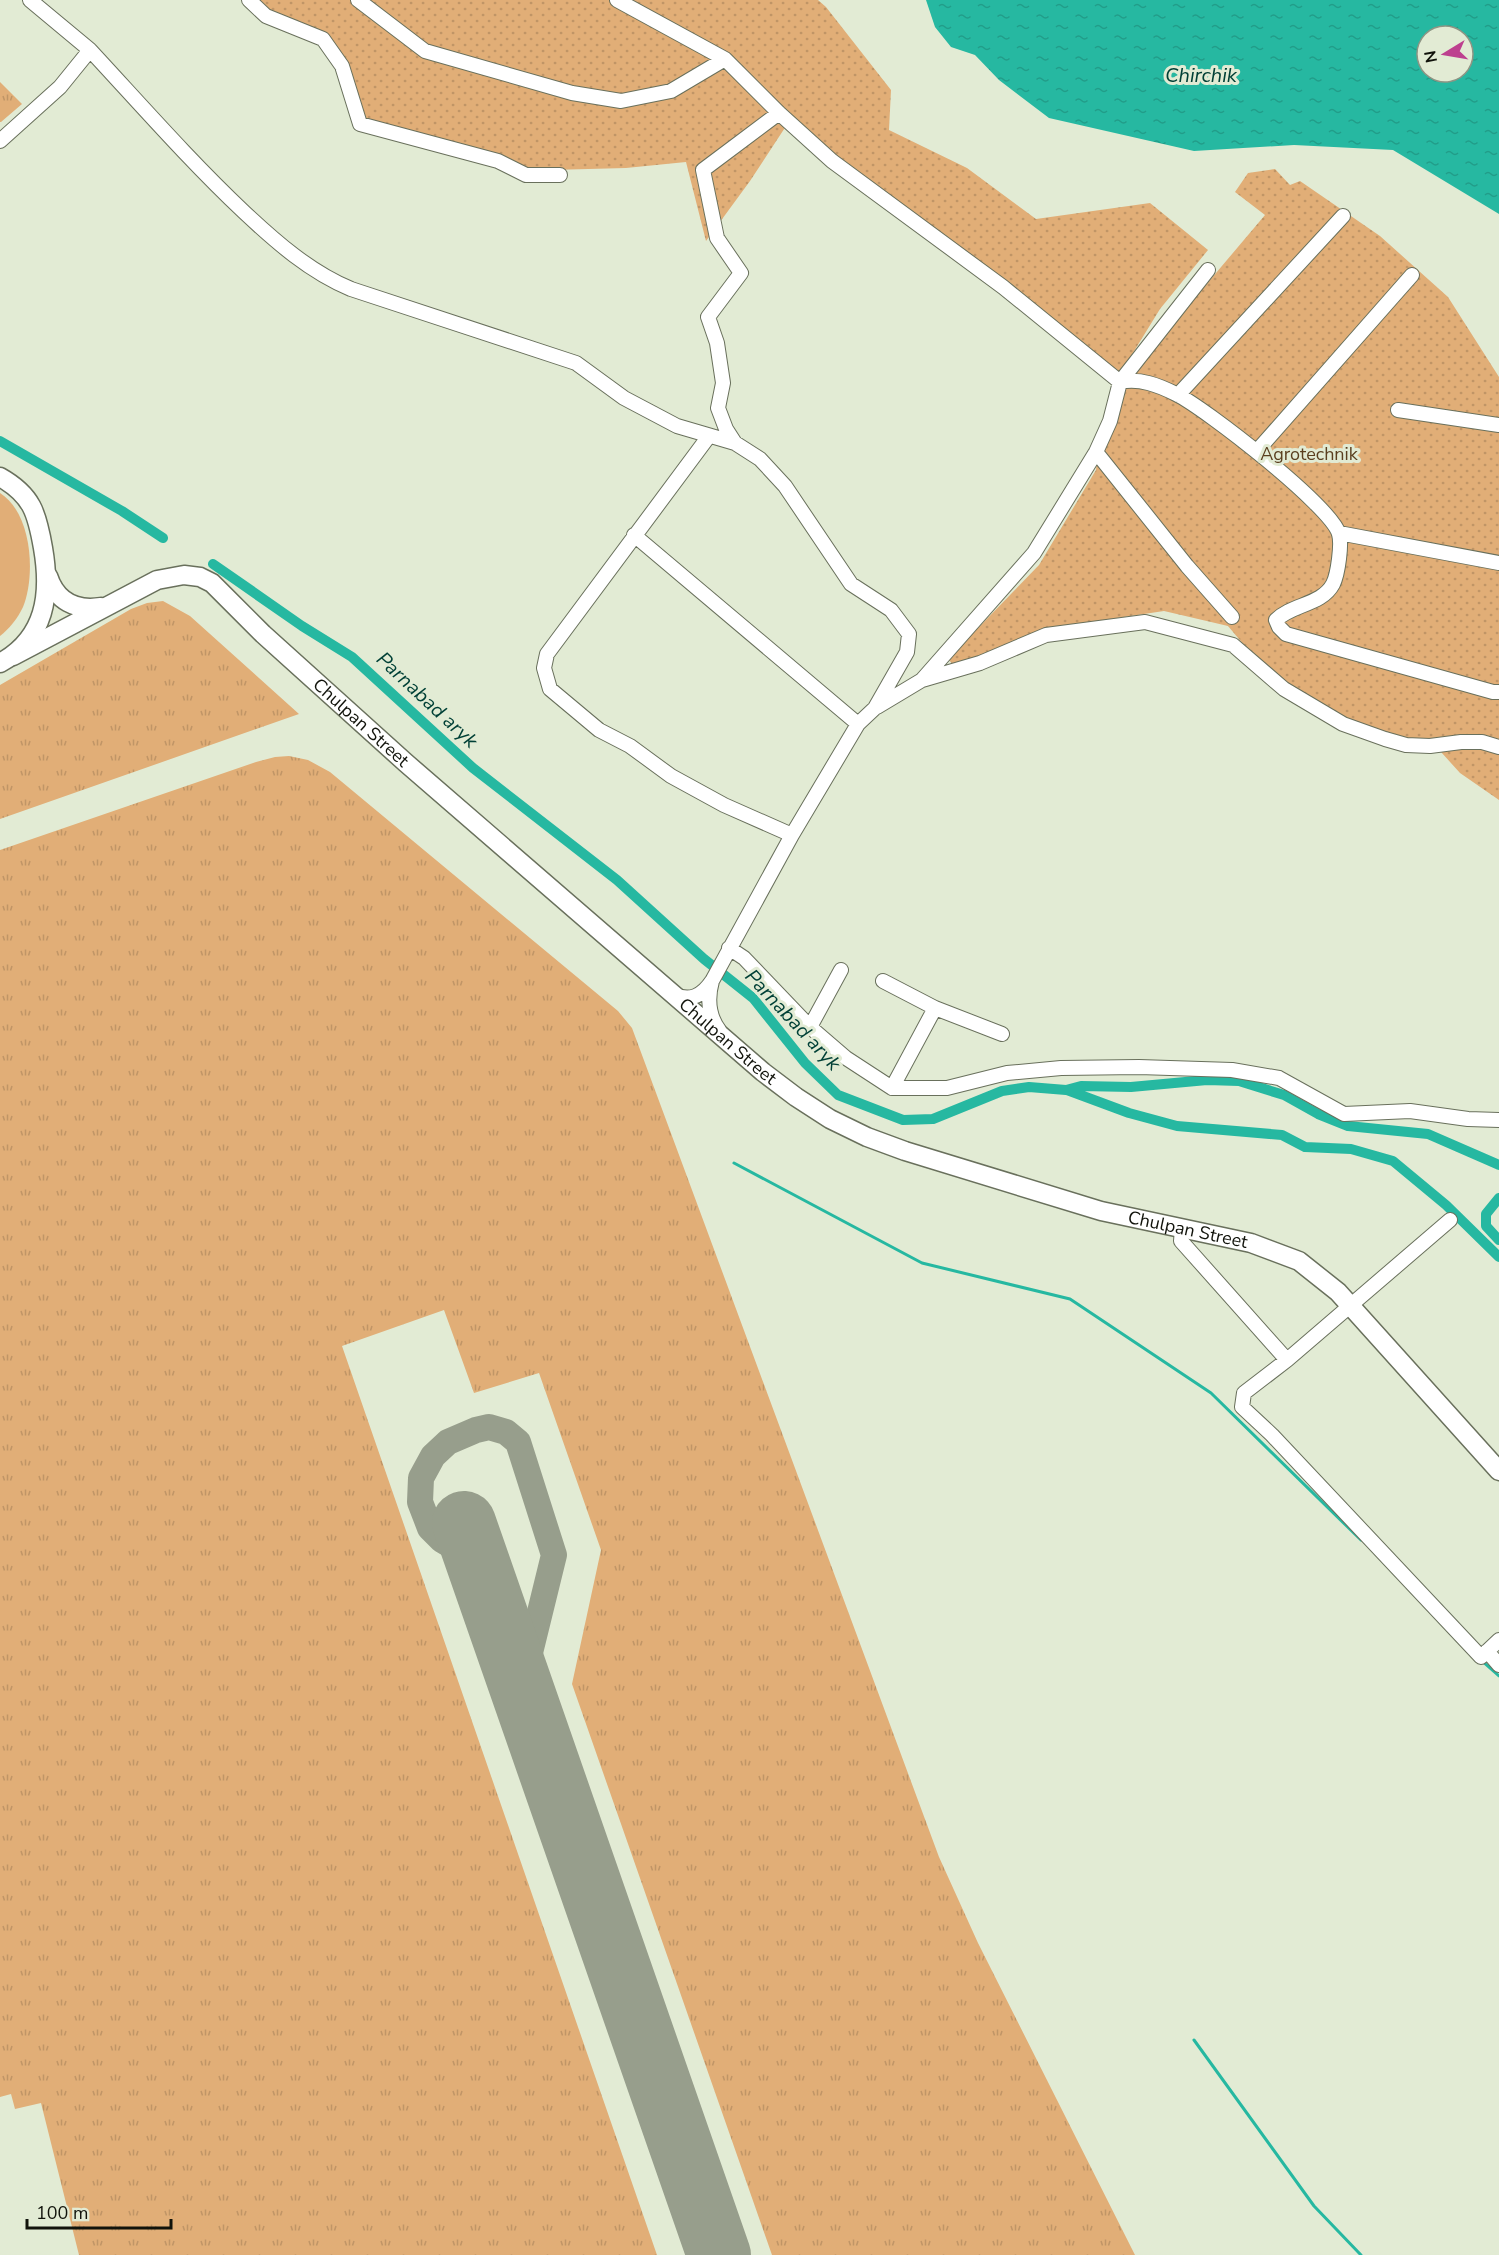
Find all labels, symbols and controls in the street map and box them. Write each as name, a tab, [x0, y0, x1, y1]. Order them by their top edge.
north arrow	[1415, 24, 1475, 84]
text: N	[1419, 49, 1443, 65]
water label: Chirchik	[1165, 62, 1238, 89]
park label: Agrotechnik	[1260, 442, 1359, 466]
water label: Parnabad aryk	[370, 646, 484, 755]
street label: Chulpan Street	[308, 673, 415, 773]
water label: Parnabad aryk	[739, 963, 848, 1077]
street label: Chulpan Street	[674, 992, 782, 1091]
street label: Chulpan Street	[1126, 1205, 1251, 1254]
scale bar	[27, 2192, 171, 2230]
text: 100 m	[36, 2201, 88, 2225]

